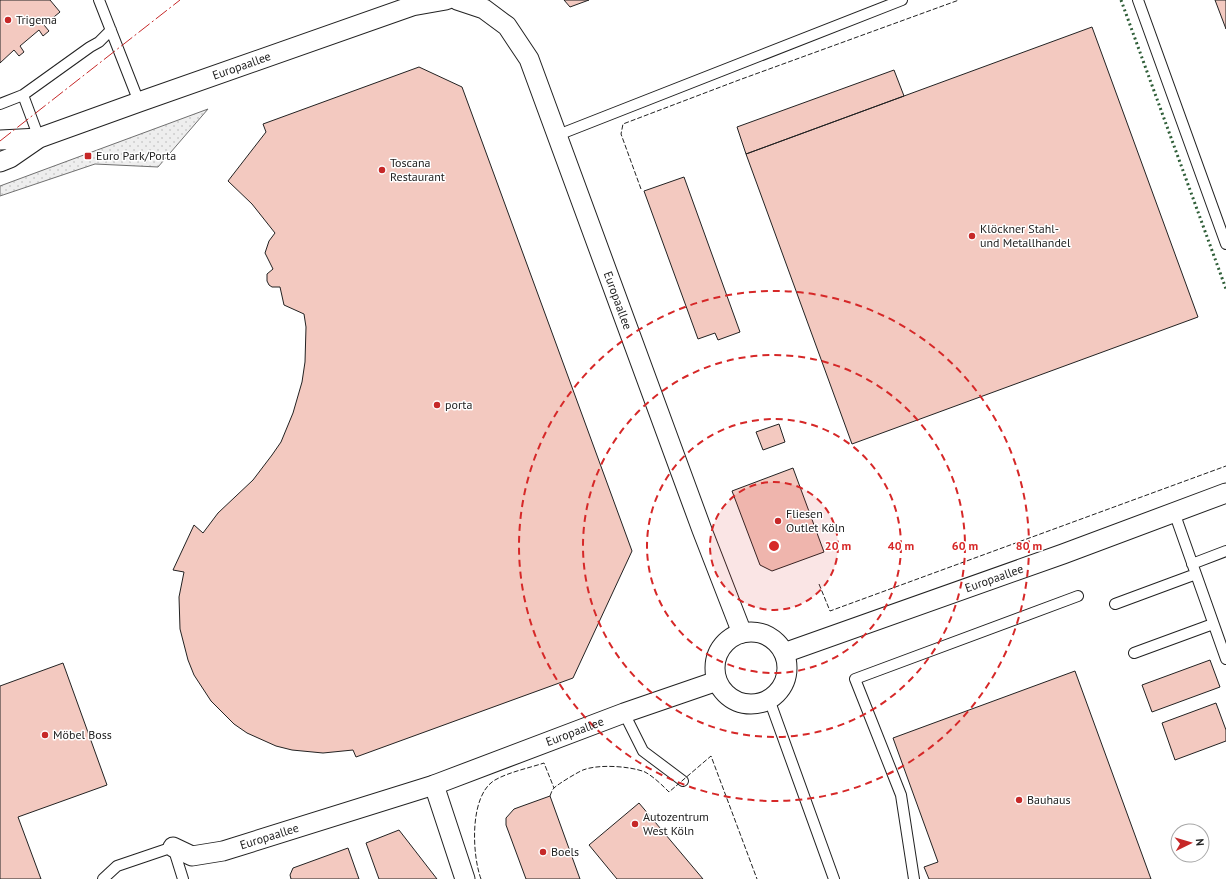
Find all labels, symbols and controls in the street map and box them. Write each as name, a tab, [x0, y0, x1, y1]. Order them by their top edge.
place label: Trigema	[16, 12, 57, 27]
marker: Trigema	[3, 15, 13, 25]
street label: Europaallee	[210, 48, 273, 83]
place label: Euro Park/Porta	[96, 148, 176, 163]
marker: Euro Park/Porta	[83, 151, 93, 161]
place label: Toscana Restaurant	[390, 155, 445, 184]
marker: Toscana Restaurant	[377, 165, 387, 175]
place label: Klöckner Stahl- und Metallhandel	[980, 221, 1071, 250]
marker: Klöckner Stahl- und Metallhandel	[967, 231, 977, 241]
street label: Europaallee	[601, 269, 636, 332]
place label: porta	[445, 397, 472, 412]
marker: porta	[432, 400, 442, 410]
place label: Fliesen Outlet Köln	[786, 506, 845, 535]
marker: Fliesen Outlet Köln	[773, 516, 783, 526]
text: 20 m	[825, 538, 851, 553]
text: 40 m	[888, 538, 914, 553]
text: 60 m	[952, 538, 978, 553]
text: 80 m	[1016, 538, 1042, 553]
centre of rings	[767, 539, 781, 553]
street label: Europaallee	[963, 561, 1025, 595]
street label: Europaallee	[543, 713, 606, 749]
place label: Möbel Boss	[53, 727, 112, 742]
marker: Möbel Boss	[40, 730, 50, 740]
place label: Bauhaus	[1027, 792, 1070, 807]
marker: Bauhaus	[1014, 795, 1024, 805]
place label: Autozentrum West Köln	[643, 809, 709, 838]
marker: Autozentrum West Köln	[630, 819, 640, 829]
street label: Europaallee	[238, 820, 301, 852]
north arrow	[1170, 823, 1210, 863]
text: N	[1193, 838, 1207, 846]
place label: Boels	[551, 844, 579, 859]
marker: Boels	[538, 847, 548, 857]

